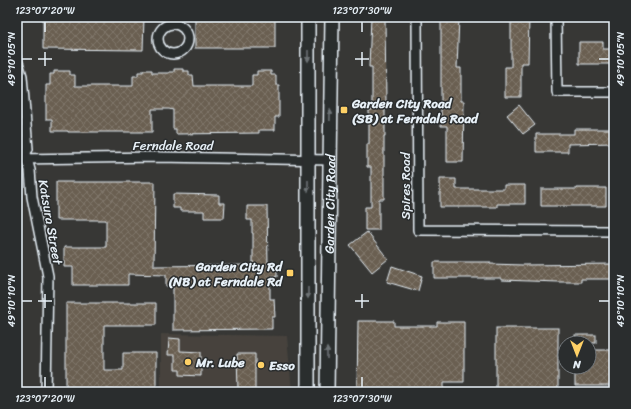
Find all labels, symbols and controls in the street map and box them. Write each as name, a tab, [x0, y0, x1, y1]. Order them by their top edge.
text: 123°07'20"W	[15, 2, 75, 20]
text: 123°07'30"W	[332, 2, 392, 20]
text: 49°10'05"N	[3, 32, 21, 86]
text: 49°10'05"N	[612, 32, 630, 86]
one-way arrow	[305, 50, 311, 63]
place label: Garden City Road (SB) at Ferndale Road	[351, 92, 479, 130]
marker: Garden City Road (SB) at Ferndale Road	[339, 105, 349, 115]
one-way arrow	[327, 108, 333, 121]
street label: Ferndale Road	[133, 134, 214, 157]
street label: Spires Road	[394, 151, 417, 220]
street label: Garden City Road	[318, 153, 342, 254]
street label: Katsura Street	[32, 178, 69, 267]
one-way arrow	[305, 180, 311, 193]
place label: Garden City Rd (NB) at Ferndale Rd	[168, 255, 283, 293]
marker: Garden City Rd (NB) at Ferndale Rd	[285, 268, 295, 278]
text: 49°10'10"N	[3, 275, 21, 327]
text: 49°10'10"N	[612, 275, 630, 327]
one-way arrow	[305, 287, 311, 300]
north arrow	[557, 335, 597, 375]
one-way arrow	[324, 346, 330, 359]
place label: Mr. Lube	[195, 351, 245, 374]
place label: Esso	[269, 354, 295, 377]
text: N	[573, 355, 582, 374]
marker: Mr. Lube	[183, 357, 193, 367]
marker: Esso	[256, 360, 266, 370]
text: 123°07'20"W	[15, 390, 75, 408]
text: 123°07'30"W	[332, 390, 392, 408]

